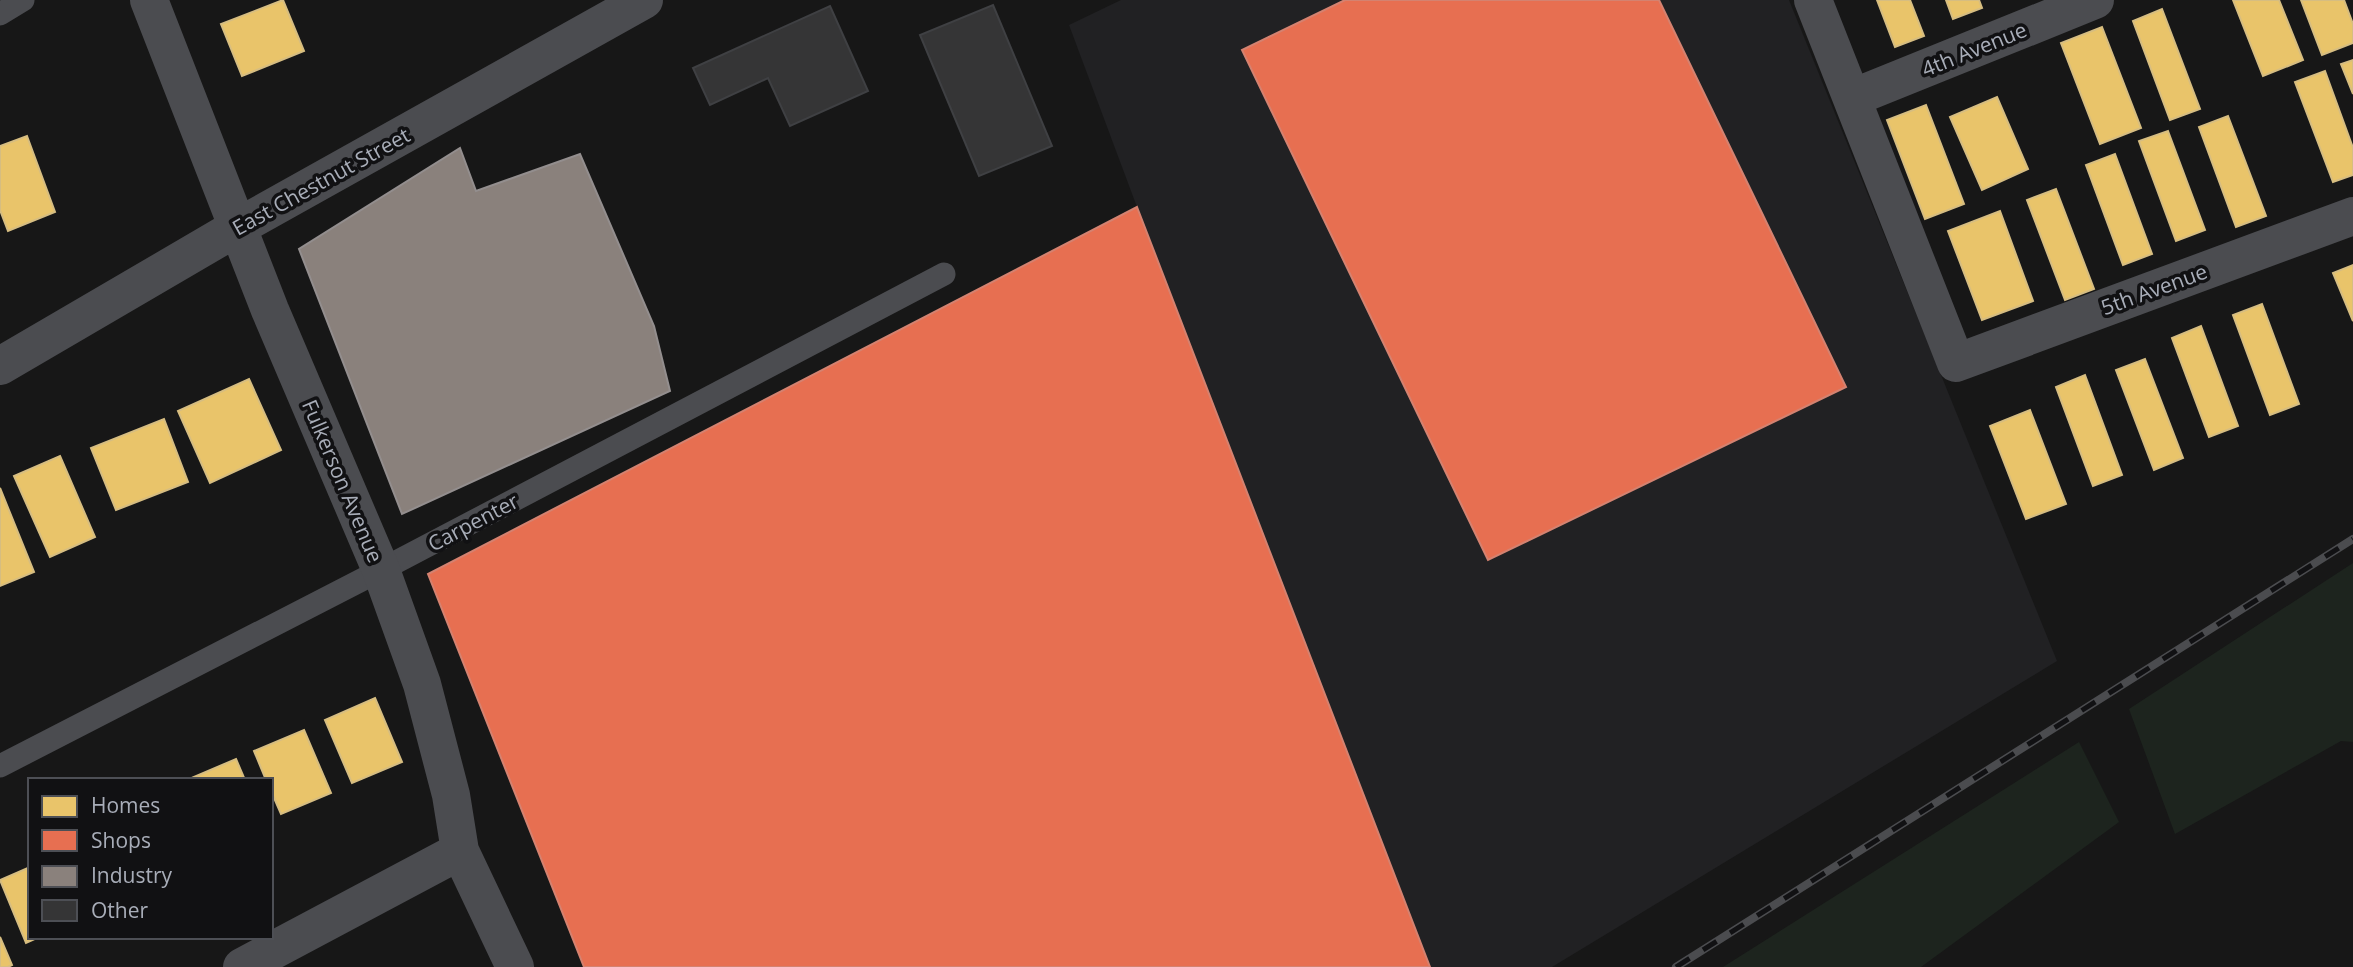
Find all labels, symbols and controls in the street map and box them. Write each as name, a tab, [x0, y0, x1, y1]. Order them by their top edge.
street label: 4th Avenue	[1917, 15, 2031, 83]
street label: East Chestnut Street	[227, 121, 415, 241]
street label: 5th Avenue	[2097, 257, 2211, 321]
street label: Fulkerson Avenue	[296, 395, 390, 567]
street label: Carpenter	[423, 486, 524, 558]
legend	[28, 778, 273, 939]
text: Homes	[91, 791, 160, 819]
text: Shops	[91, 826, 151, 854]
text: Industry	[91, 861, 173, 889]
text: Other	[91, 896, 148, 924]

